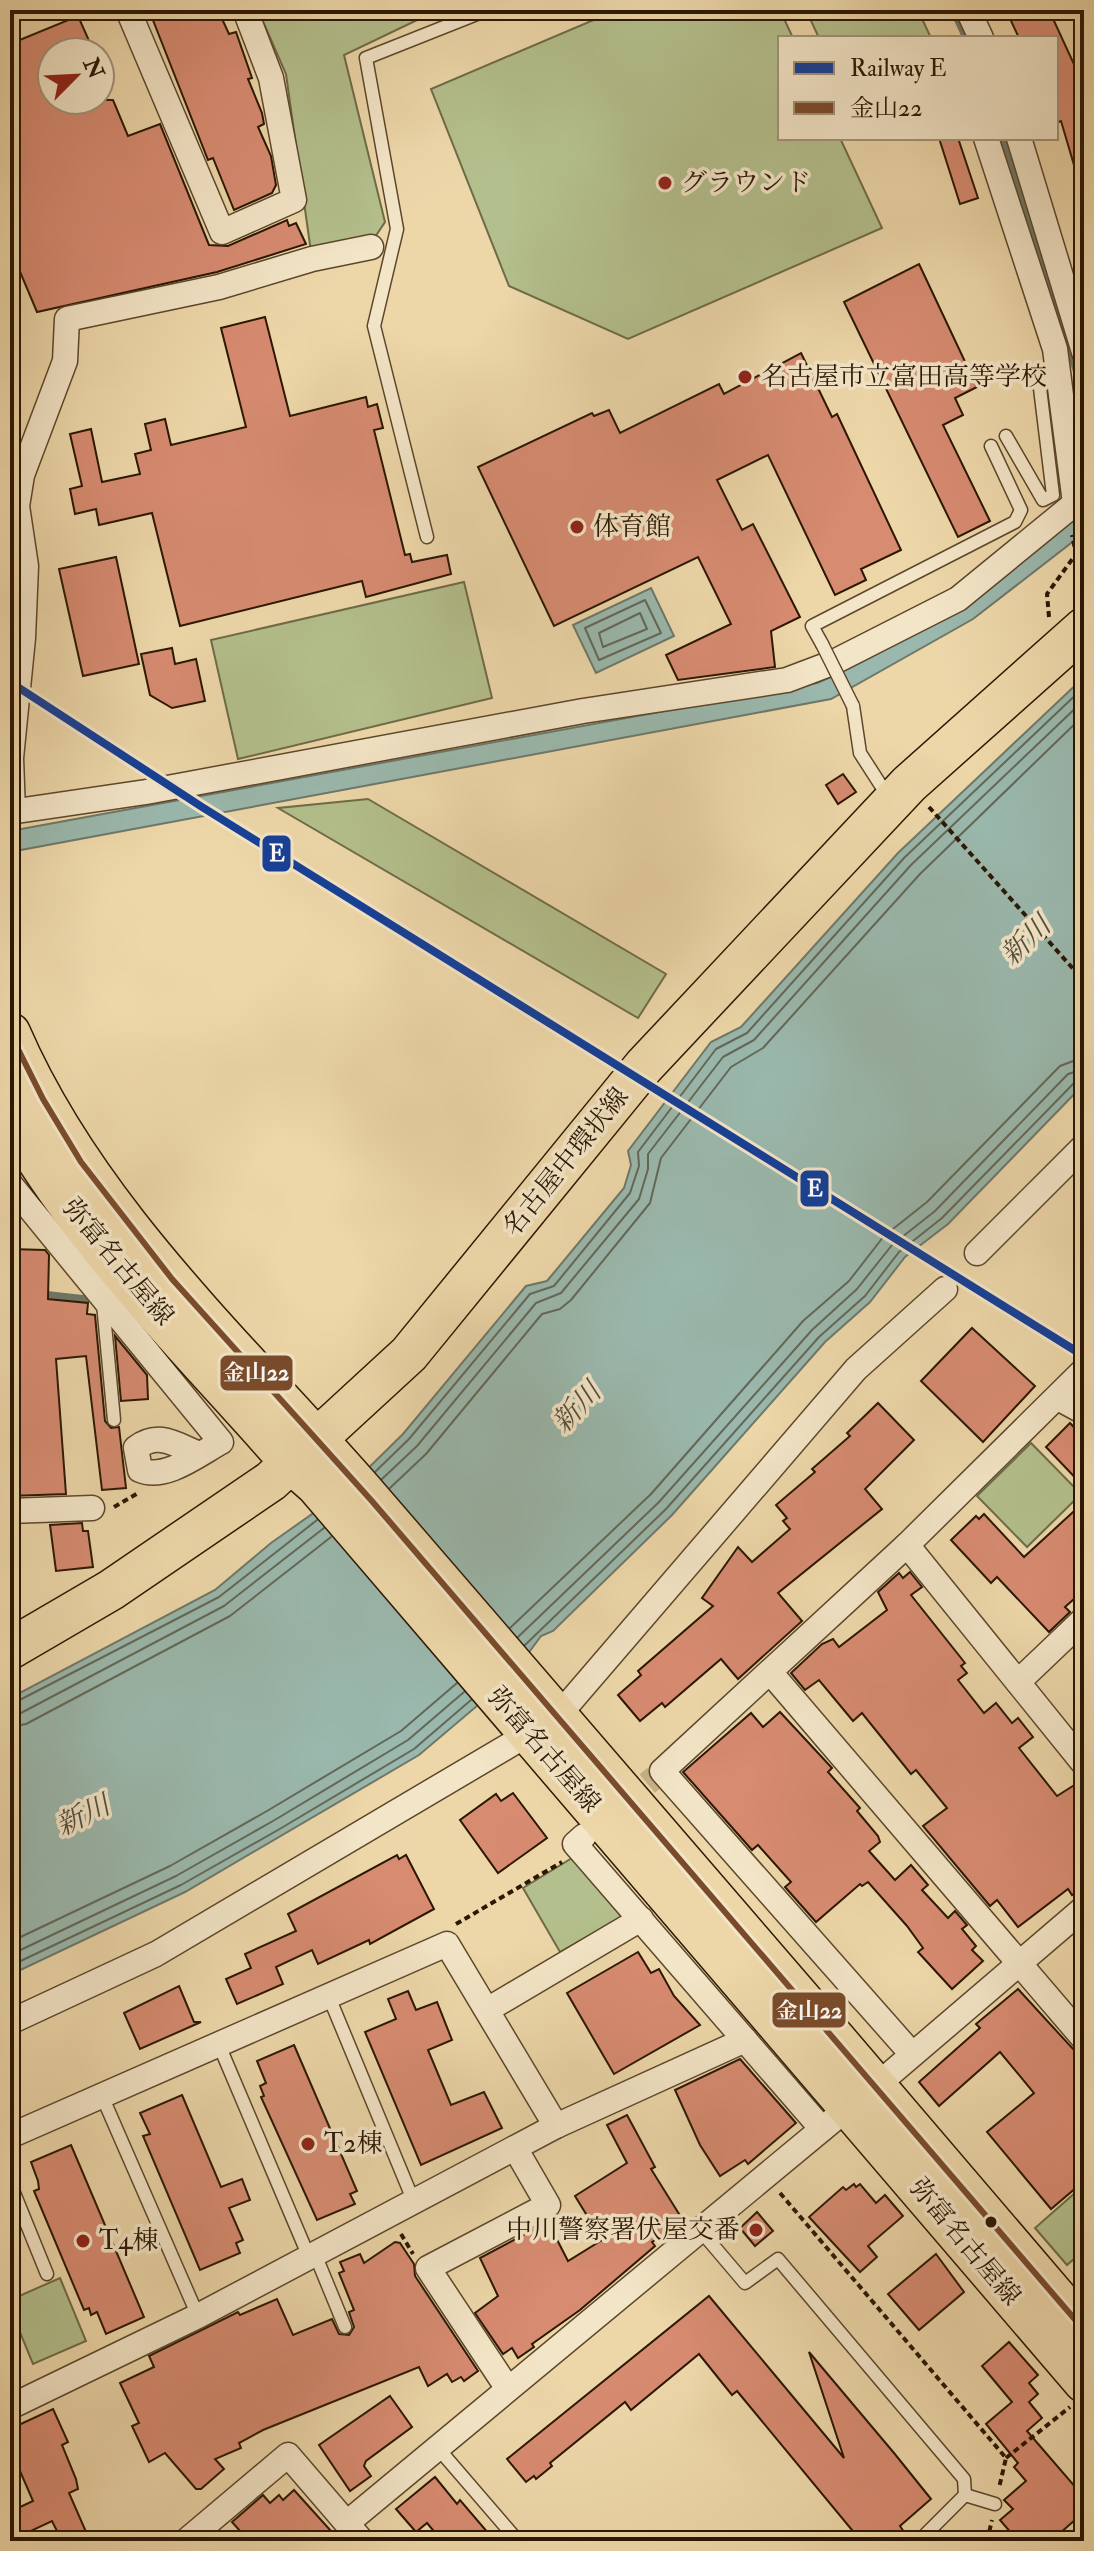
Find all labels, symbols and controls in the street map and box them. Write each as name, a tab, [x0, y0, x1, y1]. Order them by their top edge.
north arrow	[36, 36, 116, 116]
legend	[778, 36, 1058, 140]
text: N	[76, 53, 110, 83]
text: Railway E	[850, 53, 947, 84]
text: 金山22	[850, 93, 922, 124]
place label: グラウンド	[681, 167, 811, 199]
marker: グラウンド	[656, 174, 674, 192]
place label: 名古屋市立富田高等学校	[761, 361, 1047, 393]
marker: 名古屋市立富田高等学校	[736, 368, 754, 386]
place label: 体育館	[593, 511, 671, 543]
marker: 体育館	[568, 518, 586, 536]
line badge: E	[261, 834, 292, 873]
text: E	[269, 840, 285, 868]
water label: 新川	[994, 907, 1060, 973]
street label: 名古屋中環状線	[496, 1081, 636, 1243]
line badge: E	[799, 1169, 830, 1208]
text: E	[807, 1175, 823, 1203]
street label: 弥富名古屋線	[56, 1192, 180, 1332]
line badge: 金山22	[219, 1354, 294, 1392]
text: 金山22	[223, 1359, 289, 1387]
water label: 新川	[545, 1373, 611, 1440]
street label: 弥富名古屋線	[481, 1681, 607, 1819]
water label: 新川	[50, 1787, 119, 1844]
line badge: 金山22	[771, 1991, 847, 2029]
text: 金山22	[776, 1997, 842, 2025]
place label: T2棟	[324, 2128, 383, 2160]
marker: T2棟	[299, 2135, 317, 2153]
street label: 弥富名古屋線	[903, 2172, 1027, 2312]
place label: 中川警察署伏屋交番	[506, 2214, 740, 2246]
unlabelled marker	[983, 2214, 999, 2230]
marker: 中川警察署伏屋交番	[747, 2221, 765, 2239]
place label: T4棟	[99, 2225, 158, 2257]
marker: T4棟	[74, 2232, 92, 2250]

